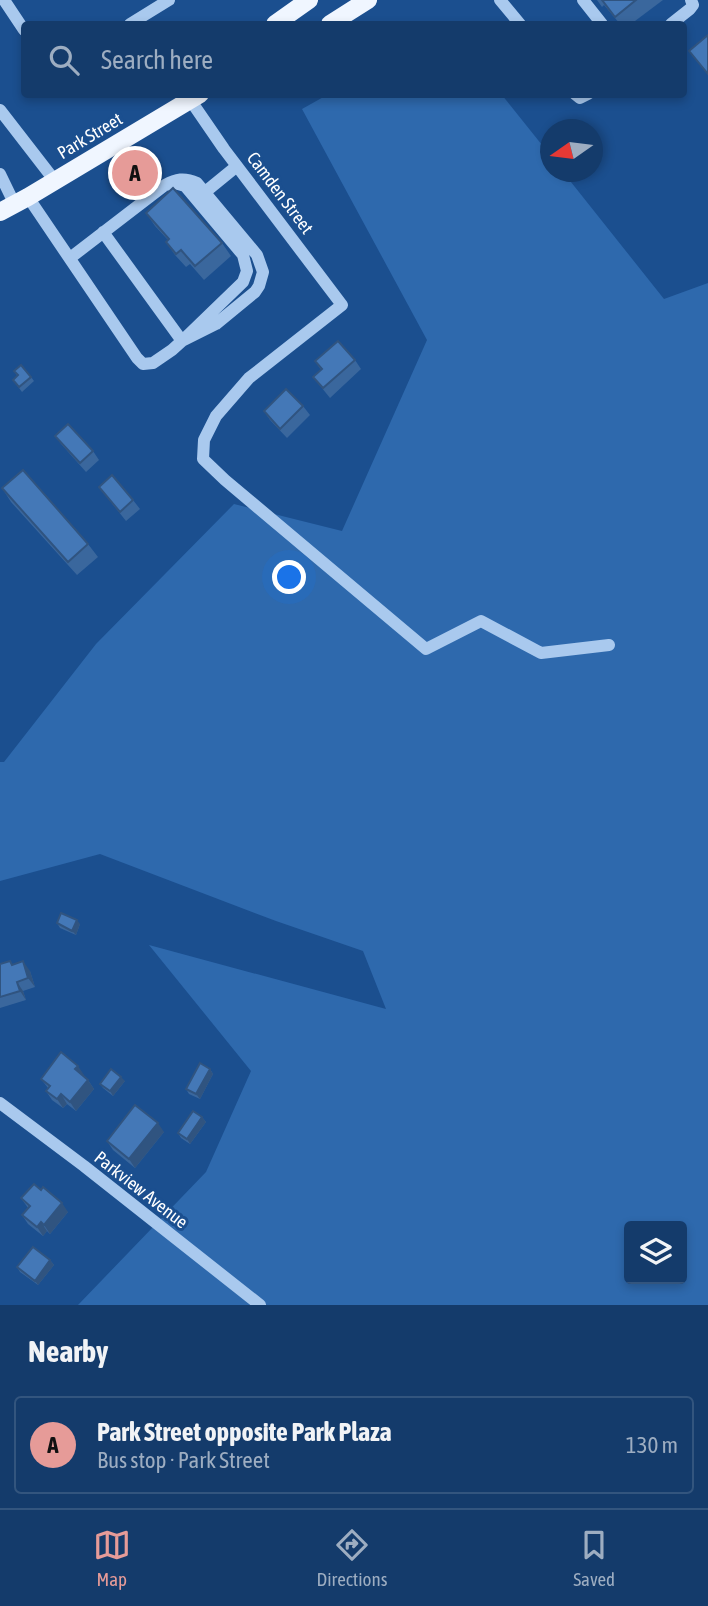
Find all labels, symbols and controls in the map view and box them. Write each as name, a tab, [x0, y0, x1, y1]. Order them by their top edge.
search box	[21, 21, 687, 98]
icon: search	[45, 41, 83, 79]
text: Search here	[101, 45, 213, 75]
street label: Park Street	[53, 108, 126, 163]
north arrow	[540, 119, 603, 182]
pin: A	[112, 147, 158, 199]
street label: Camden Street	[243, 148, 318, 238]
your location	[272, 560, 306, 594]
street label: Parkview Avenue	[90, 1147, 192, 1233]
map controls	[624, 1221, 687, 1284]
button: layers	[624, 1221, 687, 1284]
text: Nearby	[28, 1334, 108, 1368]
text: Park Street opposite Park Plaza	[97, 1417, 392, 1447]
text: A	[47, 1432, 59, 1458]
text: 130 m	[626, 1432, 678, 1458]
text: Bus stop · Park Street	[97, 1447, 270, 1473]
tab: Map	[93, 1526, 131, 1590]
tab: Directions	[317, 1526, 387, 1590]
tab: Saved	[573, 1526, 615, 1590]

